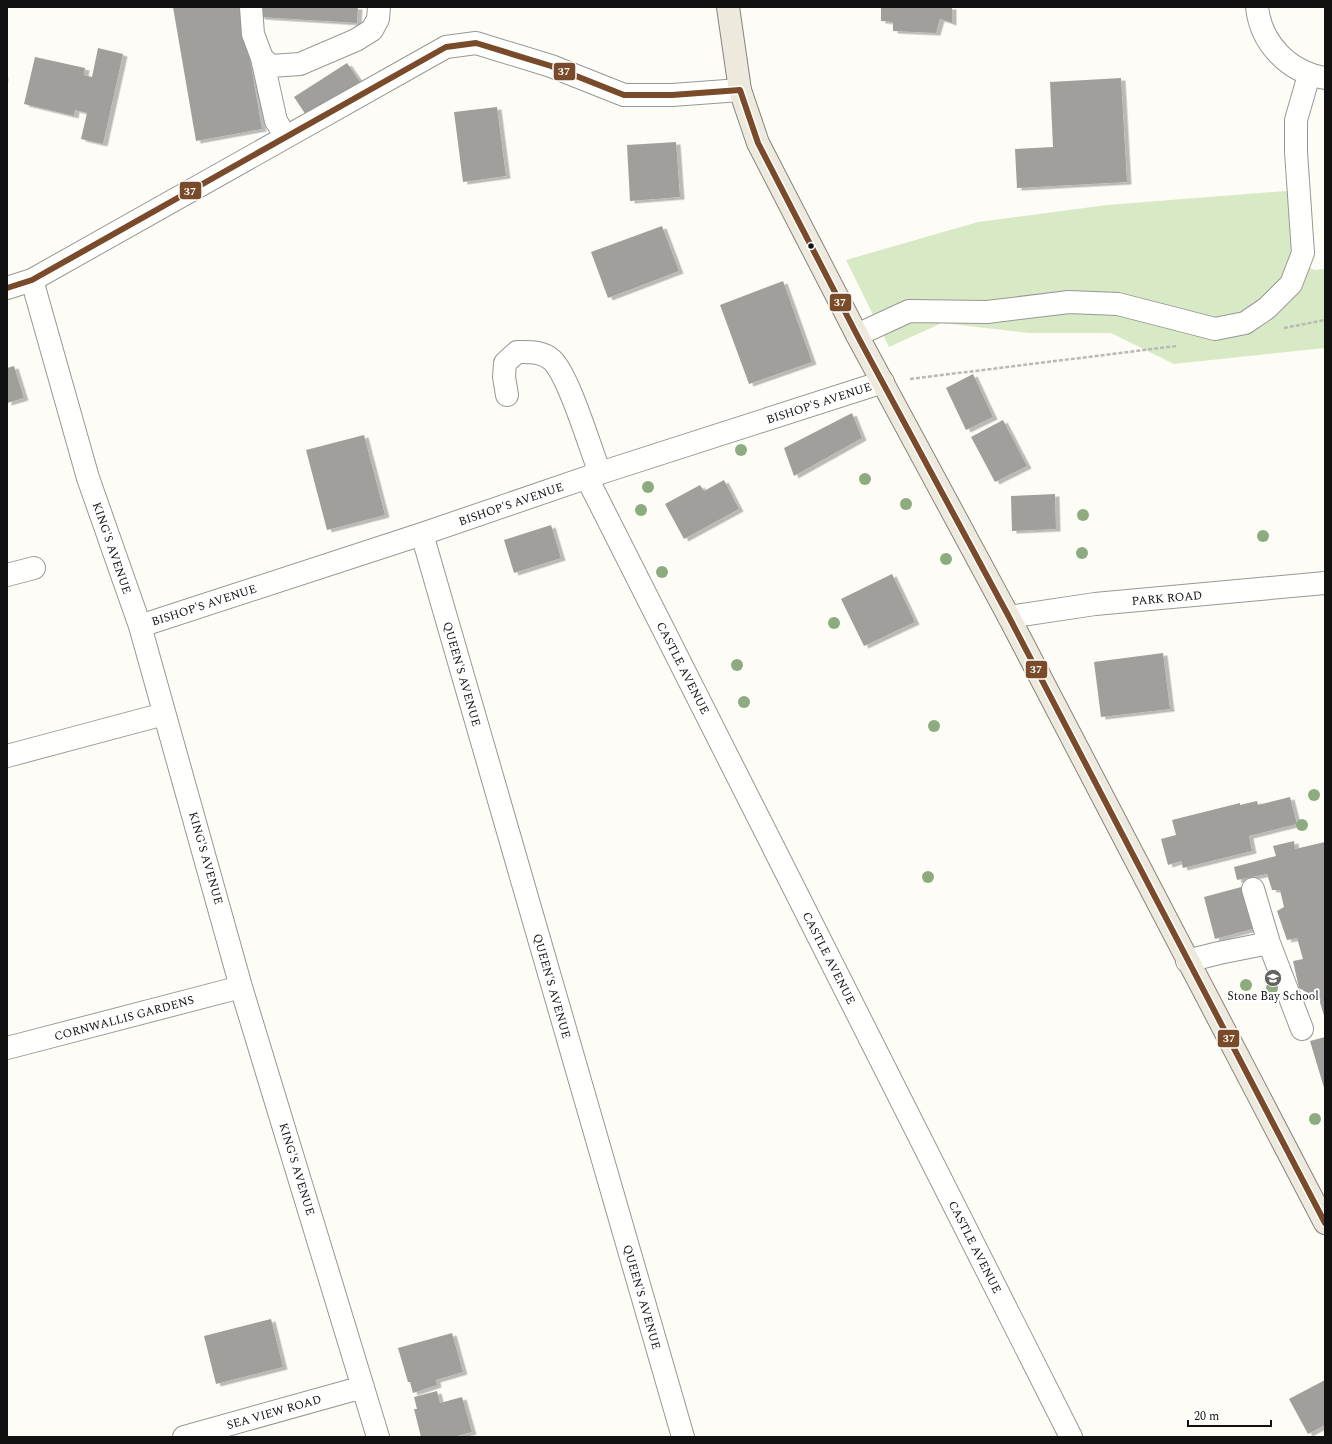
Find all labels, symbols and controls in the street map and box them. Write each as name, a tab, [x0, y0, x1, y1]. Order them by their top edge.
line badge: 37	[553, 62, 576, 81]
text: 37	[558, 63, 570, 80]
line badge: 37	[179, 181, 202, 200]
text: 37	[184, 183, 196, 200]
unlabelled marker	[806, 241, 816, 251]
line badge: 37	[829, 293, 852, 312]
text: 37	[834, 294, 846, 311]
street label: BISHOP'S AVENUE	[764, 377, 874, 430]
street label: BISHOP'S AVENUE	[456, 478, 566, 531]
street label: KING'S AVENUE	[87, 500, 136, 597]
street label: BISHOP'S AVENUE	[149, 579, 259, 632]
street label: PARK ROAD	[1131, 586, 1203, 611]
street label: QUEEN'S AVENUE	[437, 619, 486, 729]
street label: CASTLE AVENUE	[651, 619, 714, 718]
line badge: 37	[1025, 660, 1048, 679]
text: 37	[1030, 661, 1042, 678]
street label: KING'S AVENUE	[183, 809, 228, 907]
street label: CASTLE AVENUE	[797, 909, 860, 1008]
street label: QUEEN'S AVENUE	[527, 931, 576, 1041]
school or university icon: Stone Bay School	[1263, 968, 1283, 988]
place label: Stone Bay School	[1227, 987, 1319, 1006]
street label: CORNWALLIS GARDENS	[52, 991, 196, 1046]
line badge: 37	[1217, 1029, 1240, 1048]
text: 37	[1223, 1030, 1235, 1047]
street label: KING'S AVENUE	[273, 1120, 320, 1218]
street label: CASTLE AVENUE	[943, 1198, 1006, 1297]
street label: QUEEN'S AVENUE	[617, 1242, 666, 1352]
street label: SEA VIEW ROAD	[224, 1390, 324, 1435]
scale bar	[1188, 1402, 1271, 1428]
text: 20 m	[1194, 1407, 1219, 1426]

